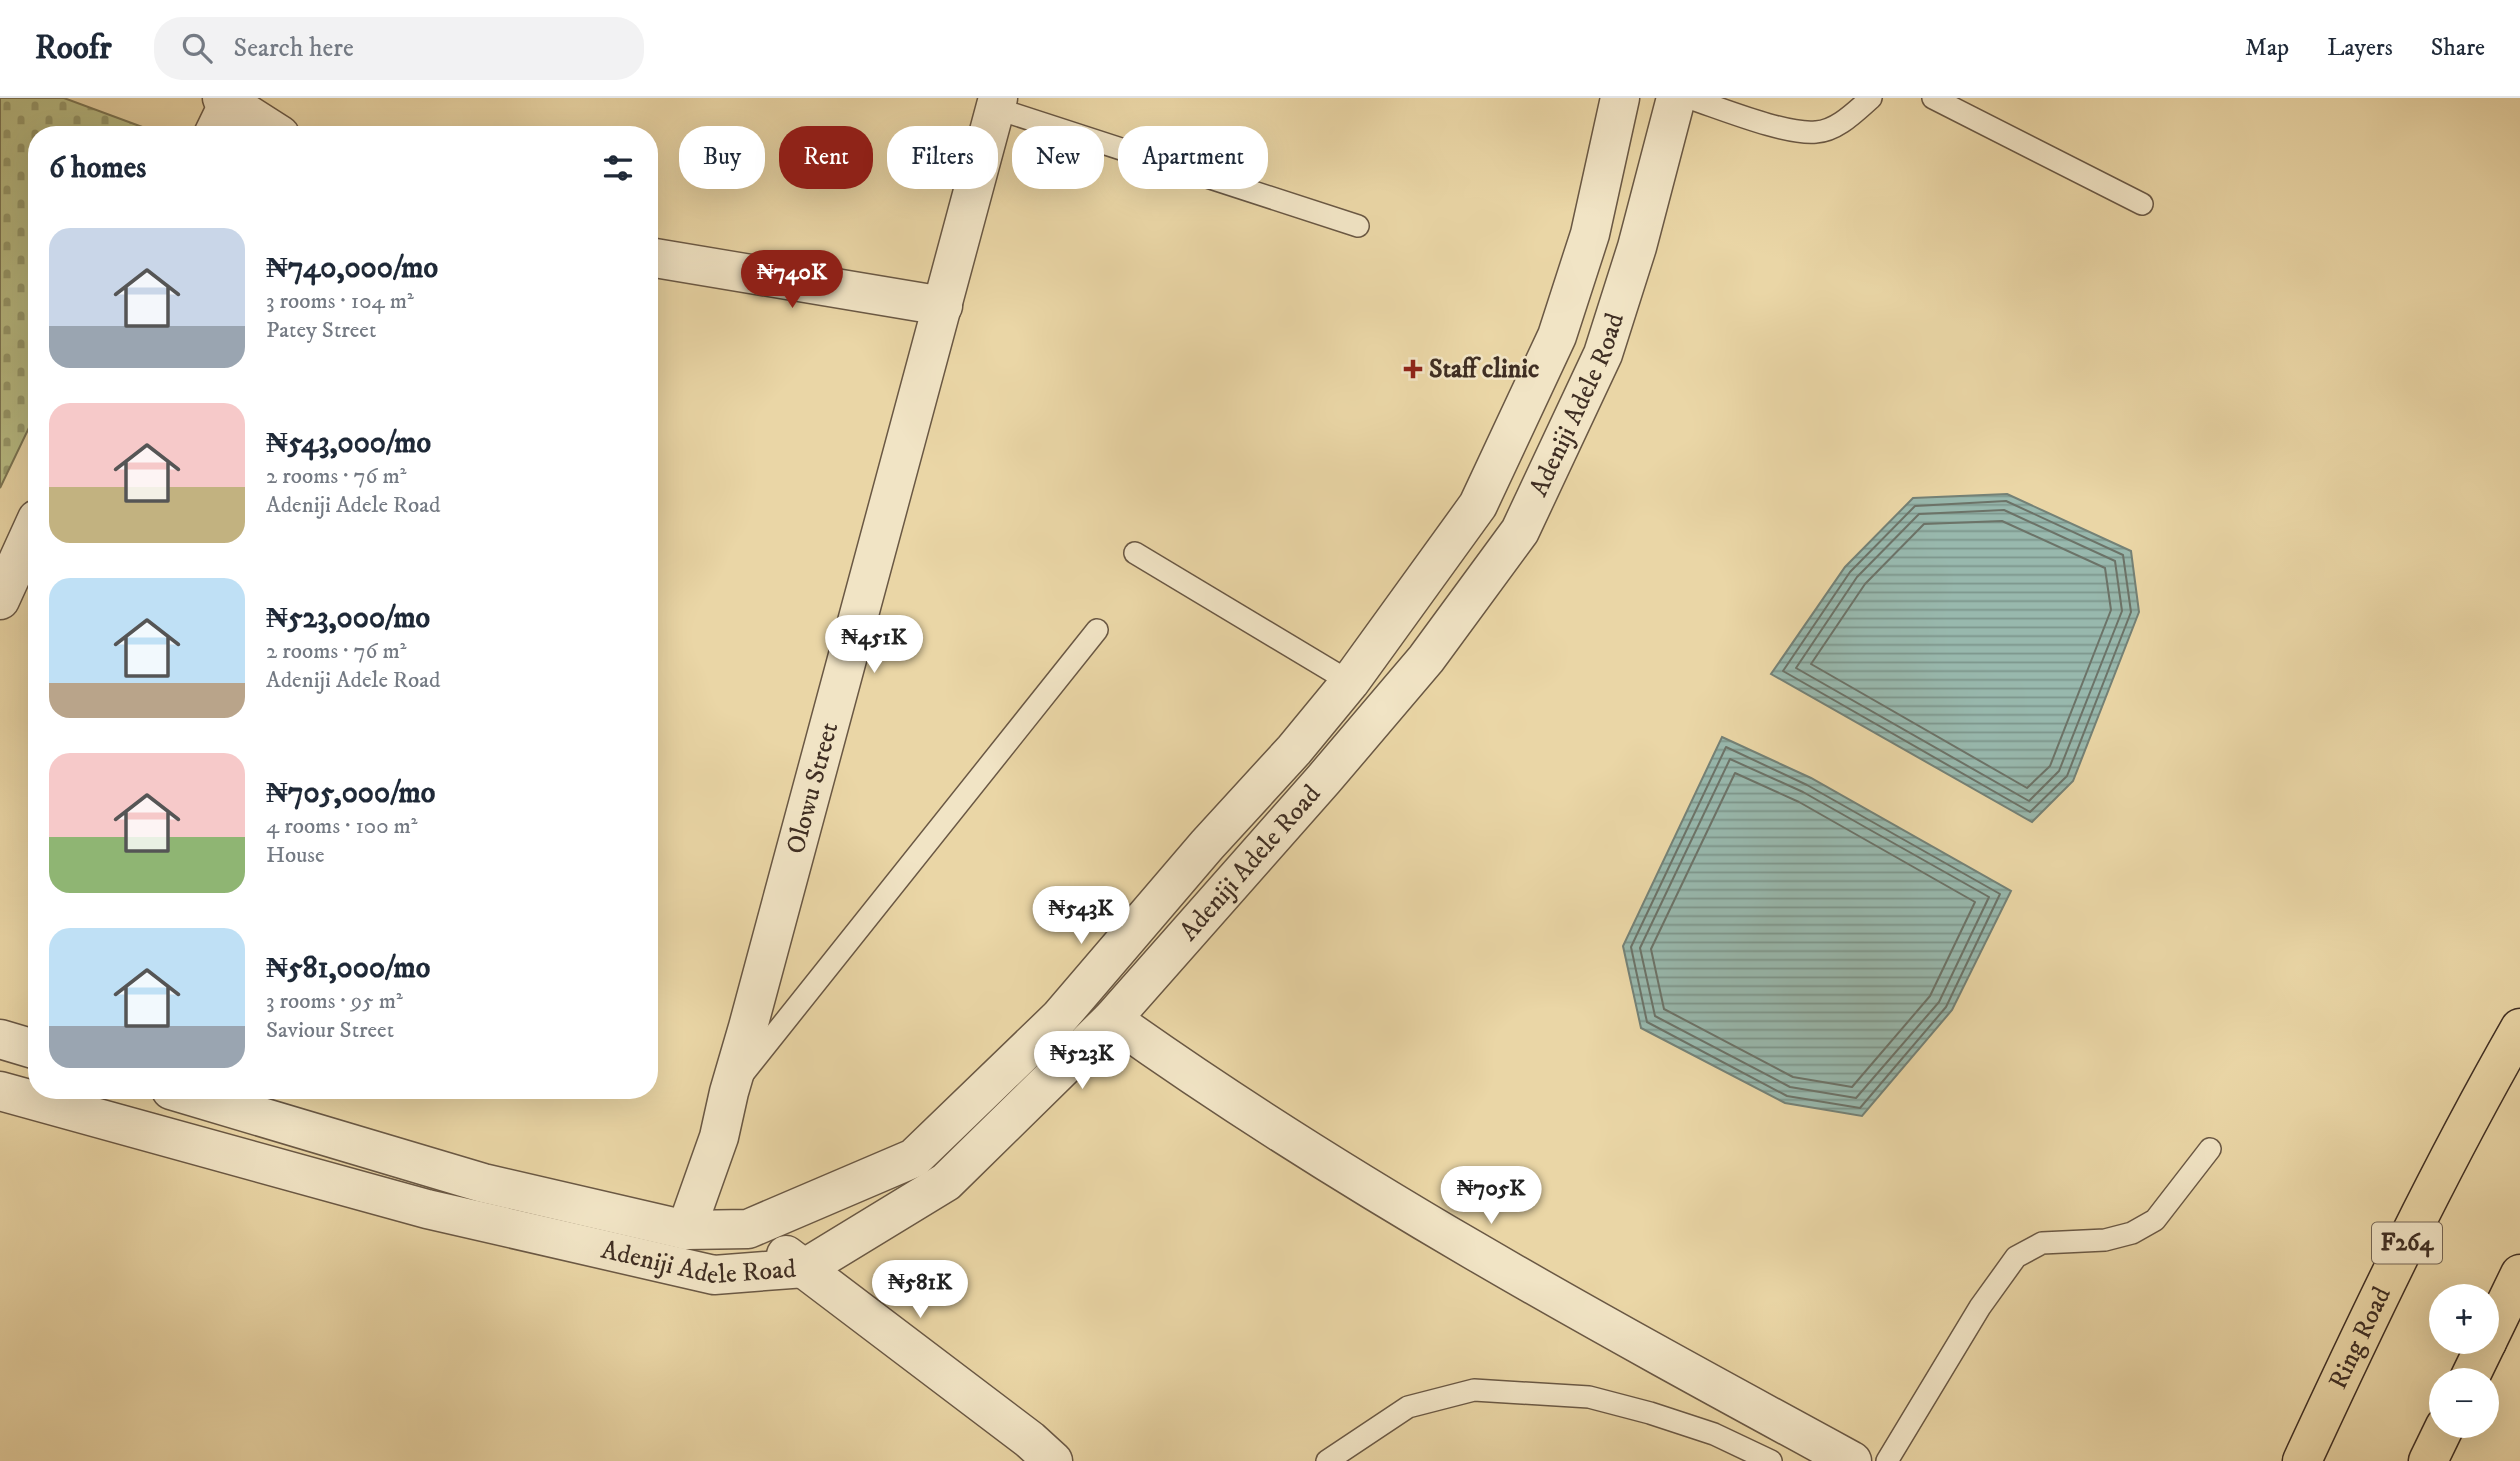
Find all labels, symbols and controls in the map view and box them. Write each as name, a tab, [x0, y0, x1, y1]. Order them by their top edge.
search box	[154, 17, 644, 80]
text: Roofr	[35, 28, 112, 69]
icon: search	[178, 29, 216, 67]
text: Search here	[234, 32, 354, 65]
text: Map	[2245, 33, 2289, 63]
text: Layers	[2327, 33, 2393, 63]
text: Share	[2431, 33, 2485, 63]
chip: Buy	[679, 126, 765, 189]
chip: Rent	[779, 126, 873, 189]
chip: Filters	[887, 126, 998, 189]
chip: New	[1012, 126, 1104, 189]
chip: Apartment	[1118, 126, 1268, 189]
icon: filters	[599, 149, 637, 187]
text: 6 homes	[49, 150, 146, 187]
text: ₦740,000/mo	[266, 250, 438, 287]
pin: ₦740K	[743, 250, 841, 310]
icon: home	[105, 256, 189, 340]
text: ₦740K	[757, 258, 827, 287]
text: 3 rooms · 104 m²	[266, 287, 414, 316]
street label: Adeniji Adele Road	[1522, 309, 1631, 502]
text: Patey Street	[266, 316, 376, 345]
place label: Staff clinic	[1429, 353, 1539, 386]
marker: Staff clinic	[1403, 359, 1423, 379]
text: ₦543,000/mo	[266, 425, 431, 462]
icon: home	[105, 431, 189, 515]
text: 2 rooms · 76 m²	[266, 462, 406, 491]
text: Adeniji Adele Road	[266, 491, 440, 520]
text: ₦523,000/mo	[266, 600, 430, 637]
icon: home	[105, 606, 189, 690]
pin: ₦451K	[825, 616, 923, 675]
text: ₦451K	[841, 623, 907, 652]
text: 2 rooms · 76 m²	[266, 637, 406, 666]
text: Adeniji Adele Road	[266, 666, 440, 695]
street label: Olowu Street	[779, 719, 846, 857]
text: ₦705,000/mo	[266, 775, 435, 812]
street label: Adeniji Adele Road	[1172, 778, 1328, 948]
icon: home	[105, 781, 189, 865]
text: 4 rooms · 100 m²	[266, 812, 418, 841]
text: House	[266, 841, 324, 870]
pin: ₦543K	[1032, 886, 1130, 946]
text: ₦543K	[1049, 894, 1113, 923]
text: ₦581,000/mo	[266, 950, 430, 987]
icon: home	[105, 956, 189, 1040]
text: 3 rooms · 95 m²	[266, 987, 403, 1016]
text: Saviour Street	[266, 1016, 394, 1045]
pin: ₦523K	[1033, 1032, 1131, 1091]
text: ₦523K	[1050, 1039, 1114, 1068]
pin: ₦705K	[1442, 1166, 1540, 1226]
text: ₦705K	[1457, 1174, 1525, 1203]
road number: F264	[2372, 1223, 2442, 1264]
street label: Adeniji Adele Road	[598, 1233, 797, 1292]
pin: ₦581K	[871, 1260, 969, 1320]
text: ₦581K	[888, 1268, 952, 1297]
street label: Ring Road	[2321, 1281, 2398, 1394]
map controls	[2429, 1284, 2499, 1438]
button: +	[2429, 1284, 2499, 1354]
button: −	[2429, 1368, 2499, 1438]

